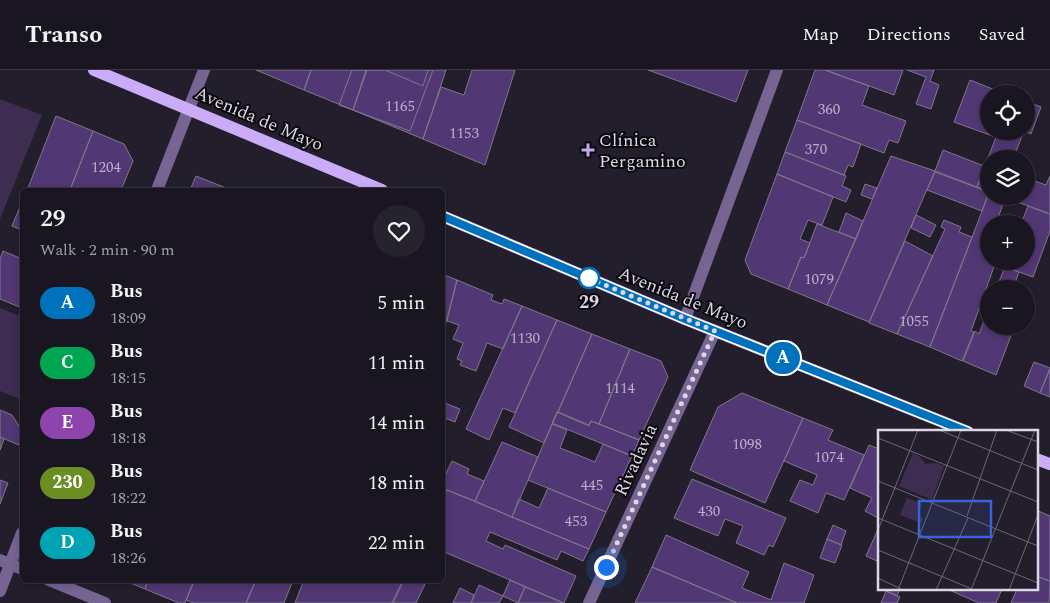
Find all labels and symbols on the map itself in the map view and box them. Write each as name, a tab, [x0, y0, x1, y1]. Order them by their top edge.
street label: Avenida de Mayo	[191, 80, 327, 158]
house number: 1165	[385, 95, 415, 118]
house number: 360	[818, 98, 840, 121]
house number: 1153	[449, 122, 479, 145]
place label: Clínica Pergamino	[599, 127, 686, 175]
house number: 370	[805, 138, 827, 161]
marker: Clínica Pergamino	[581, 143, 595, 157]
house number: 1204	[91, 156, 121, 179]
street label: Avenida de Mayo	[614, 260, 752, 336]
marker: 29	[578, 267, 600, 289]
house number: 1079	[804, 268, 834, 291]
place label: 29	[579, 289, 599, 316]
house number: 1055	[899, 310, 929, 333]
house number: 1130	[510, 327, 540, 350]
line badge: A	[767, 342, 799, 374]
house number: 1114	[605, 377, 635, 400]
street label: Rivadavia	[608, 419, 665, 501]
inset map	[878, 430, 1038, 590]
house number: 1098	[732, 433, 762, 456]
house number: 1074	[814, 446, 844, 469]
house number: 445	[581, 474, 603, 497]
house number: 430	[698, 500, 720, 523]
house number: 453	[565, 510, 588, 533]
your location	[594, 555, 619, 580]

